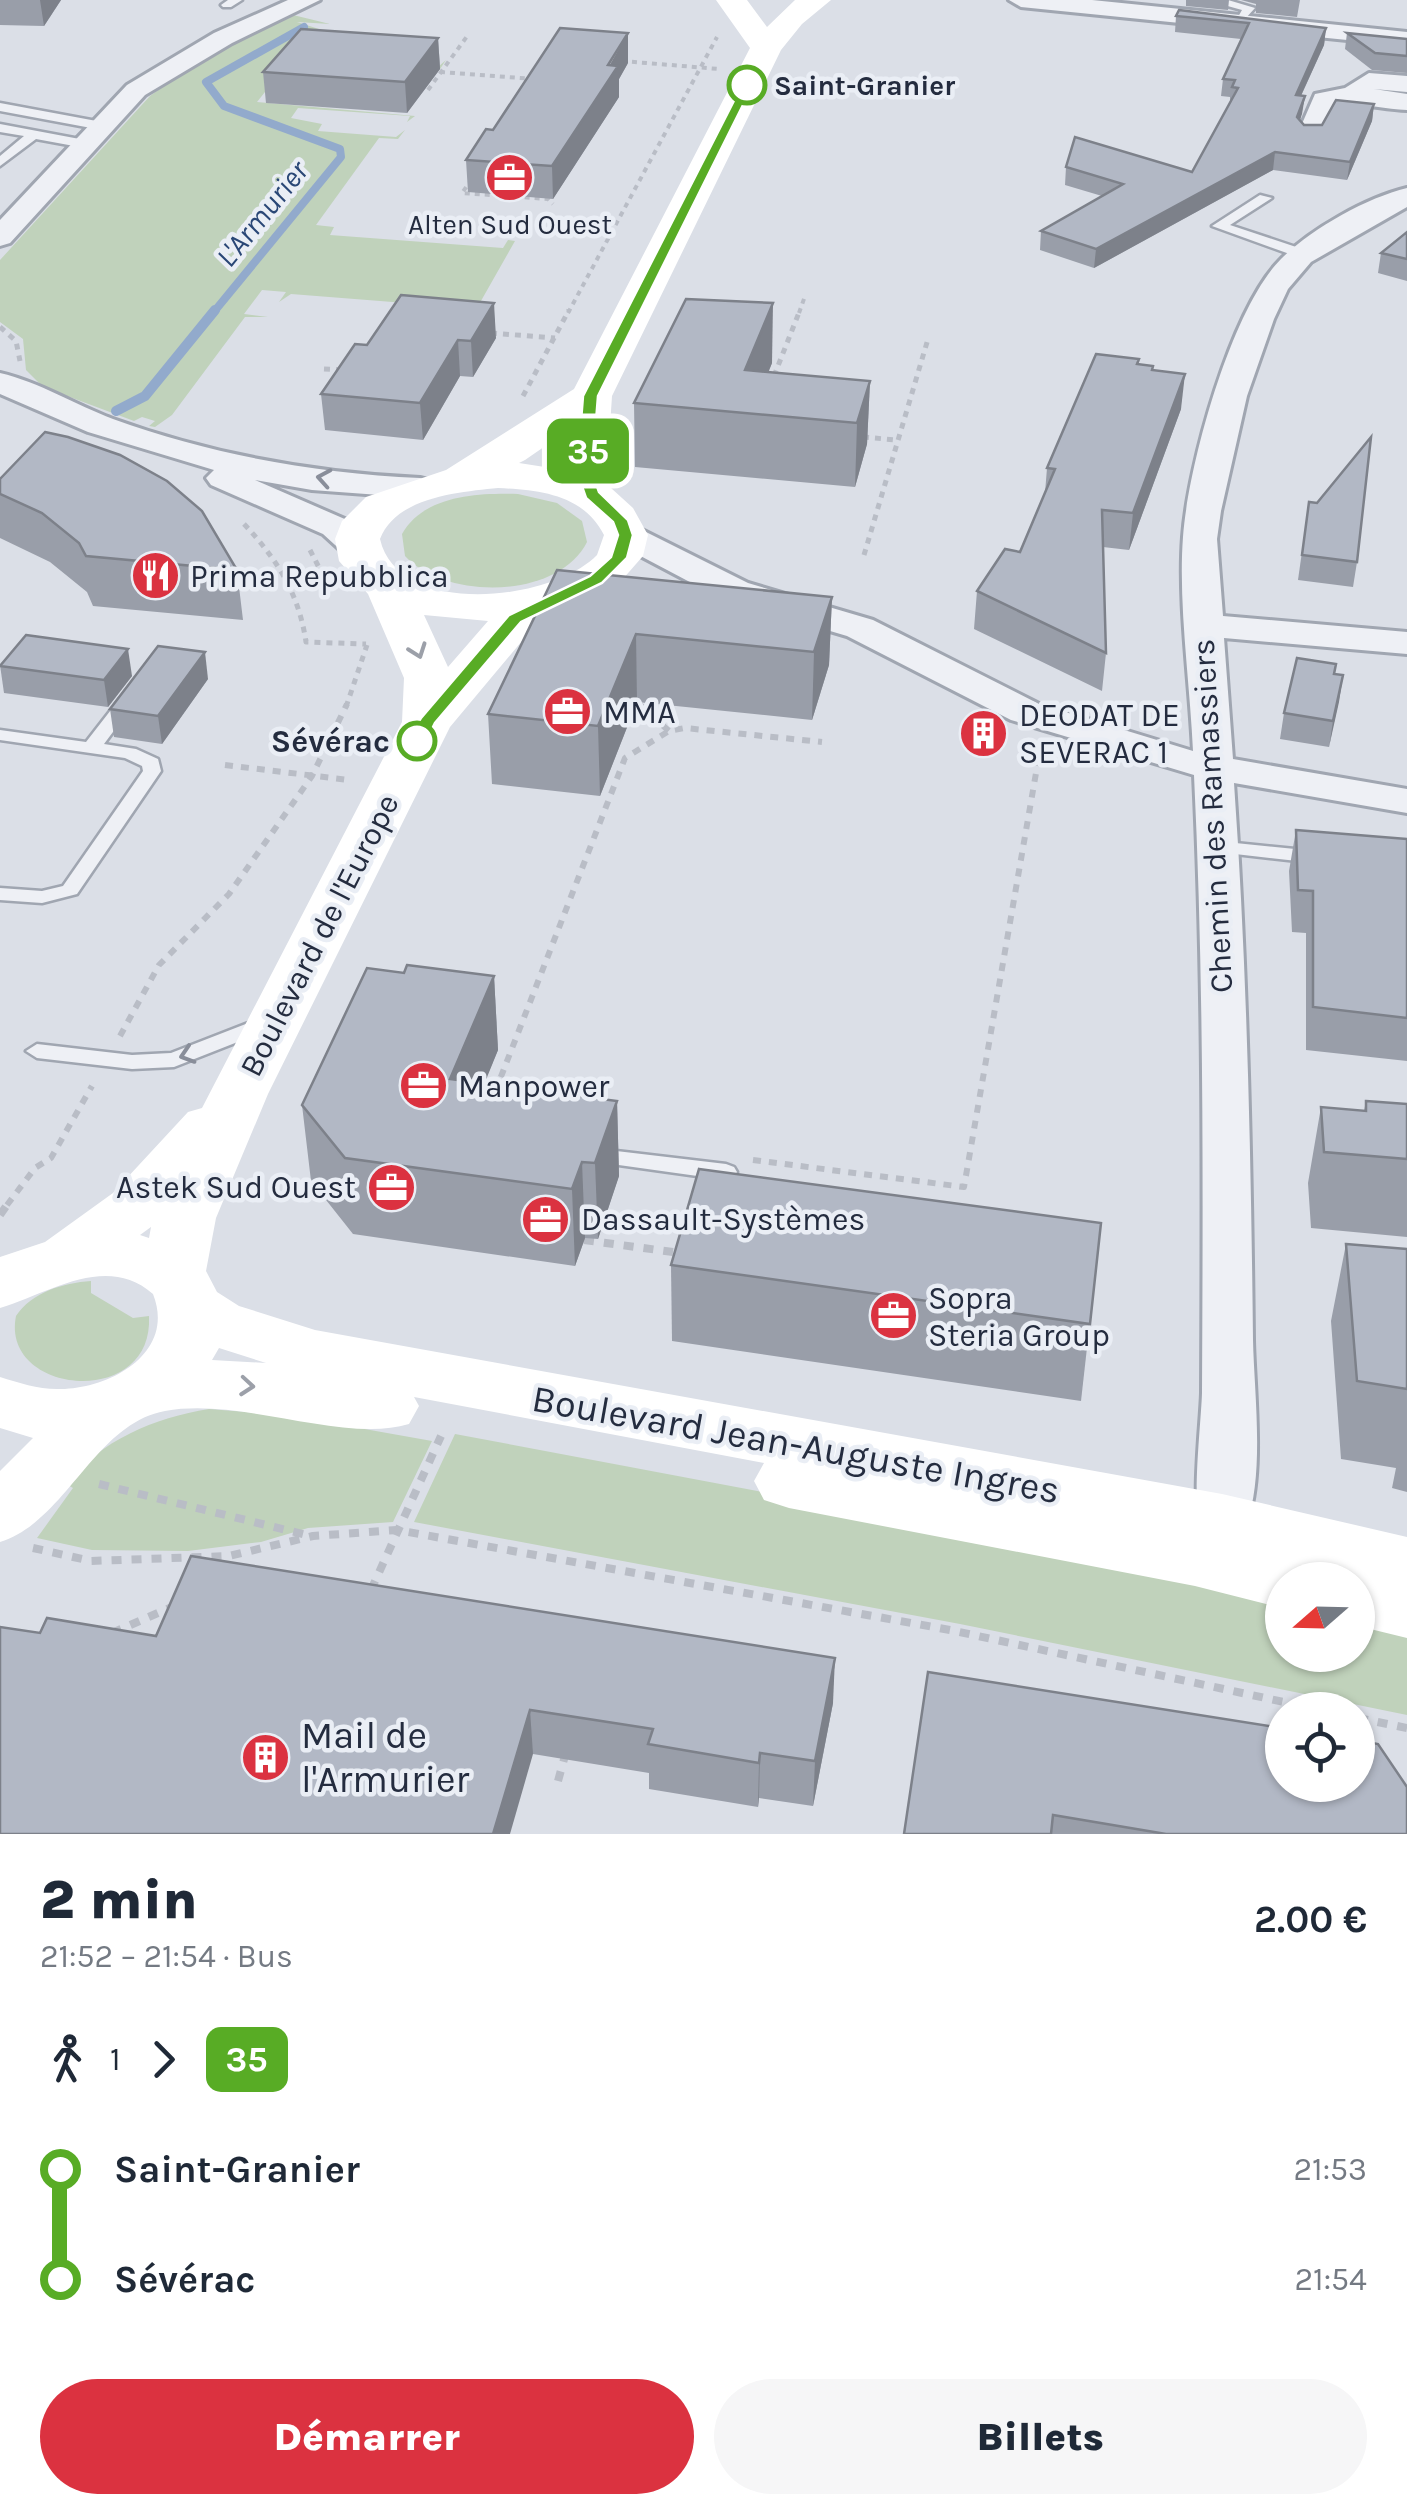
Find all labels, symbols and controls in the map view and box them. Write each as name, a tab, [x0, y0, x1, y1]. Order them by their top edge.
marker: Saint-Granier	[728, 66, 766, 104]
place label: Saint-Granier	[774, 69, 955, 102]
office icon: Alten Sud Ouest	[484, 151, 536, 203]
water label: L'Armurier	[208, 152, 317, 274]
place label: Alten Sud Ouest	[408, 208, 612, 241]
line badge: 35	[543, 418, 633, 484]
text: 35	[567, 431, 609, 472]
one-way arrow	[315, 468, 332, 489]
restaurant icon: Prima Repubblica	[129, 550, 181, 602]
place label: Prima Repubblica	[190, 558, 449, 595]
street label: Chemin des Ramassiers	[1185, 638, 1240, 994]
one-way arrow	[406, 642, 427, 659]
office icon: MMA	[542, 686, 594, 738]
place label: MMA	[603, 694, 676, 731]
place label: DEODAT DE SEVERAC 1	[1019, 697, 1180, 771]
building icon: DEODAT DE SEVERAC 1	[958, 707, 1010, 759]
marker: Sévérac	[398, 722, 436, 760]
place label: Sévérac	[271, 723, 390, 760]
street label: Boulevard de l'Europe	[232, 788, 407, 1083]
one-way arrow	[179, 1043, 196, 1064]
office icon: Manpower	[397, 1060, 449, 1112]
place label: Manpower	[458, 1068, 610, 1105]
office icon: Astek Sud Ouest	[365, 1161, 417, 1213]
place label: Astek Sud Ouest	[116, 1169, 356, 1206]
office icon: Dassault-Systèmes	[520, 1193, 572, 1245]
place label: Dassault-Systèmes	[581, 1201, 865, 1238]
place label: Sopra Steria Group	[928, 1280, 1110, 1354]
office icon: Sopra Steria Group	[867, 1290, 919, 1342]
one-way arrow	[239, 1374, 255, 1396]
street label: Boulevard Jean-Auguste Ingres	[529, 1376, 1063, 1513]
north arrow	[1265, 1562, 1375, 1672]
map controls	[1265, 1562, 1375, 1802]
button: locate	[1265, 1692, 1375, 1802]
place label: Mail de l'Armurier	[301, 1713, 469, 1802]
building icon: Mail de l'Armurier	[240, 1731, 292, 1783]
text: 2 min	[40, 1868, 198, 1932]
text: 2.00 €	[1254, 1897, 1367, 1942]
text: 21:52 – 21:54 · Bus	[40, 1938, 293, 1975]
icon: walk	[40, 2032, 95, 2087]
icon: forward	[136, 2032, 191, 2087]
text: 35	[226, 2039, 268, 2080]
text: 1	[110, 2041, 121, 2078]
text: Saint-Granier	[114, 2147, 360, 2192]
text: 21:53	[1294, 2151, 1367, 2188]
text: Sévérac	[114, 2257, 256, 2302]
text: 21:54	[1295, 2261, 1367, 2298]
button: Démarrer	[40, 2379, 694, 2494]
button: Billets	[714, 2379, 1367, 2494]

